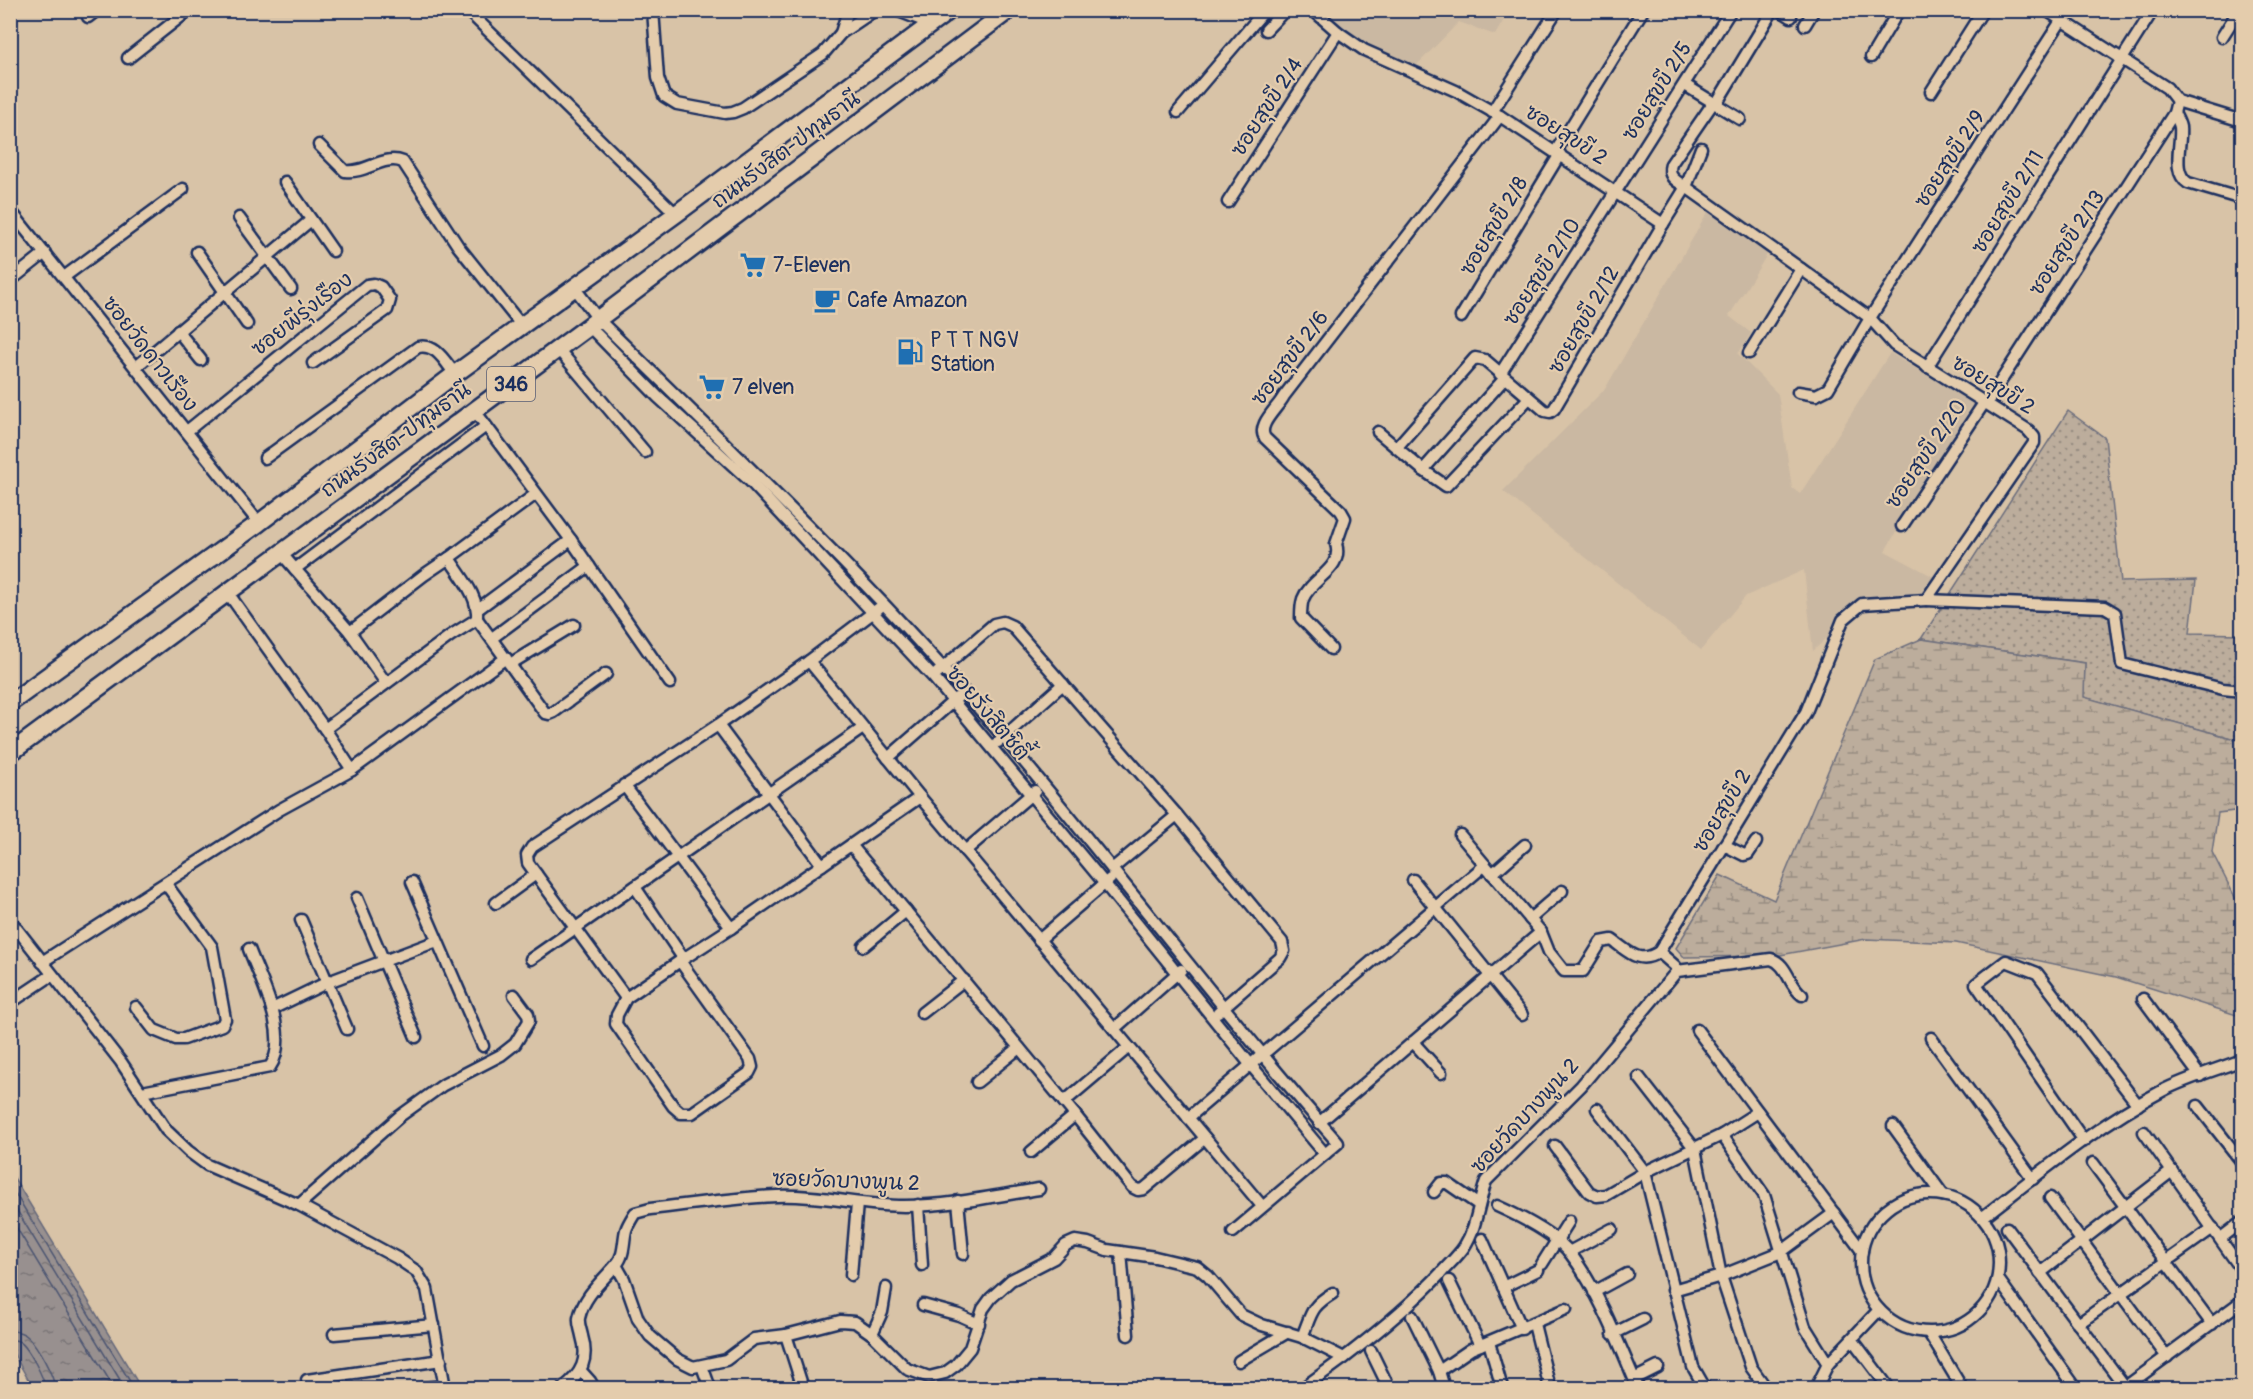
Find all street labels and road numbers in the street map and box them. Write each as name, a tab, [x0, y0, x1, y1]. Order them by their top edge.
street label: ซอยสุขขี 2/5	[1616, 37, 1700, 147]
street label: ซอยสุขขี 2/4	[1225, 53, 1311, 163]
street label: ถนนรังสิต-ปทุมธานี	[706, 85, 867, 216]
street label: ซอยสุขขี 2	[1519, 98, 1612, 173]
street label: ซอยสุขขี 2/9	[1908, 105, 1993, 214]
street label: ซอยสุขขี 2/11	[1966, 145, 2052, 260]
street label: ซอยสุขขี 2/8	[1454, 172, 1536, 281]
street label: ซอยสุขขี 2/13	[2023, 185, 2113, 302]
street label: ซอยสุขขี 2/10	[1497, 213, 1588, 332]
street label: ซอยสุขขี 2/12	[1542, 261, 1627, 380]
street label: ซอยพีรุ่งเรือง	[246, 266, 359, 364]
street label: ซอยวัดดาวเรือง	[96, 291, 204, 417]
street label: ซอยสุขขี 2/6	[1245, 305, 1336, 412]
street label: ซอยสุขขี 2	[1945, 349, 2039, 423]
road number: 346	[487, 367, 535, 401]
street label: ถนนรังสิต-ปทุมธานี	[316, 376, 478, 505]
street label: ซอยสุขขี 2/20	[1880, 394, 1974, 515]
street label: ซอยรังสิตซิตี้	[940, 656, 1042, 768]
street label: ซอยสุขขี 2	[1687, 764, 1759, 859]
street label: ซอยวัดบางพูน 2	[1465, 1053, 1587, 1181]
street label: ซอยวัดบางพูน 2	[772, 1165, 920, 1199]

